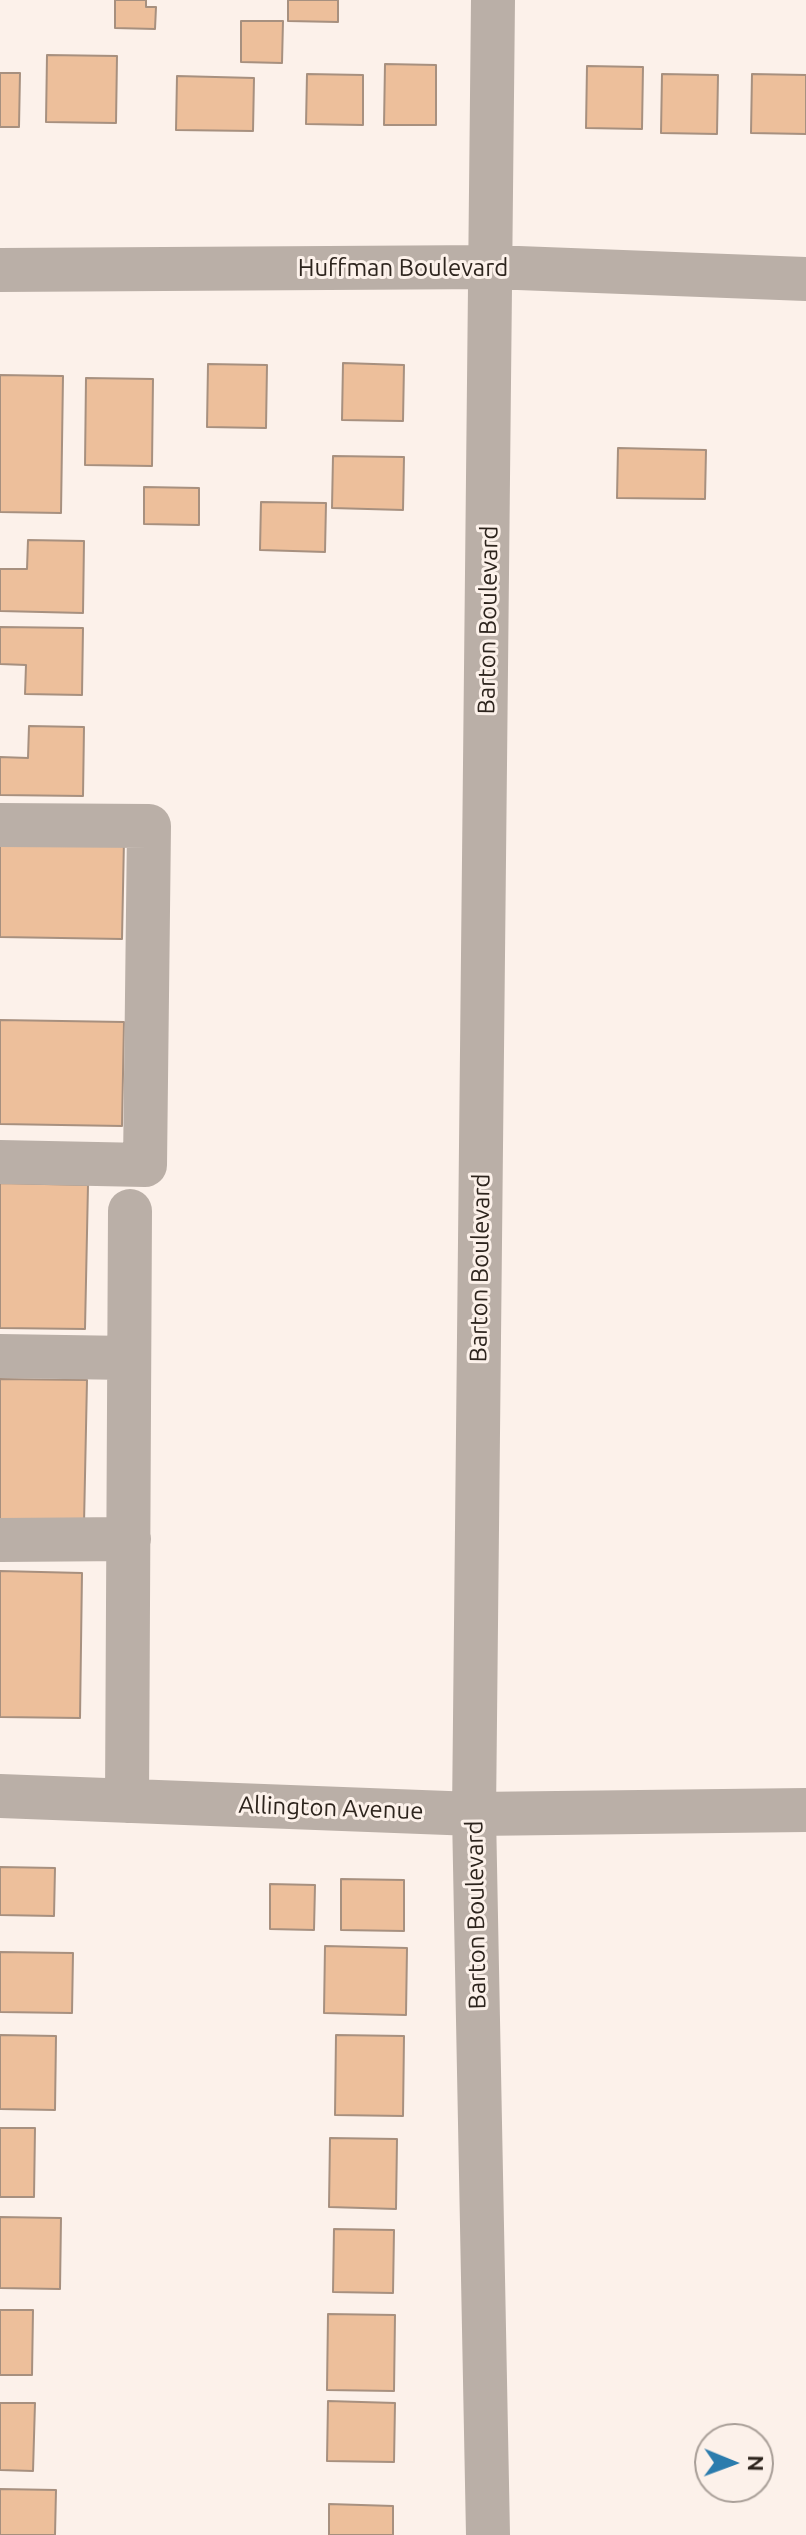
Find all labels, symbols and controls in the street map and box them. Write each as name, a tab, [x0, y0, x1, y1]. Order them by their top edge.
street label: Huffman Boulevard	[298, 254, 508, 282]
street label: Barton Boulevard	[472, 525, 504, 715]
street label: Barton Boulevard	[464, 1173, 496, 1363]
street label: Allington Avenue	[238, 1790, 424, 1826]
street label: Barton Boulevard	[460, 1820, 492, 2010]
north arrow	[694, 2423, 774, 2503]
text: N	[744, 2455, 769, 2472]

